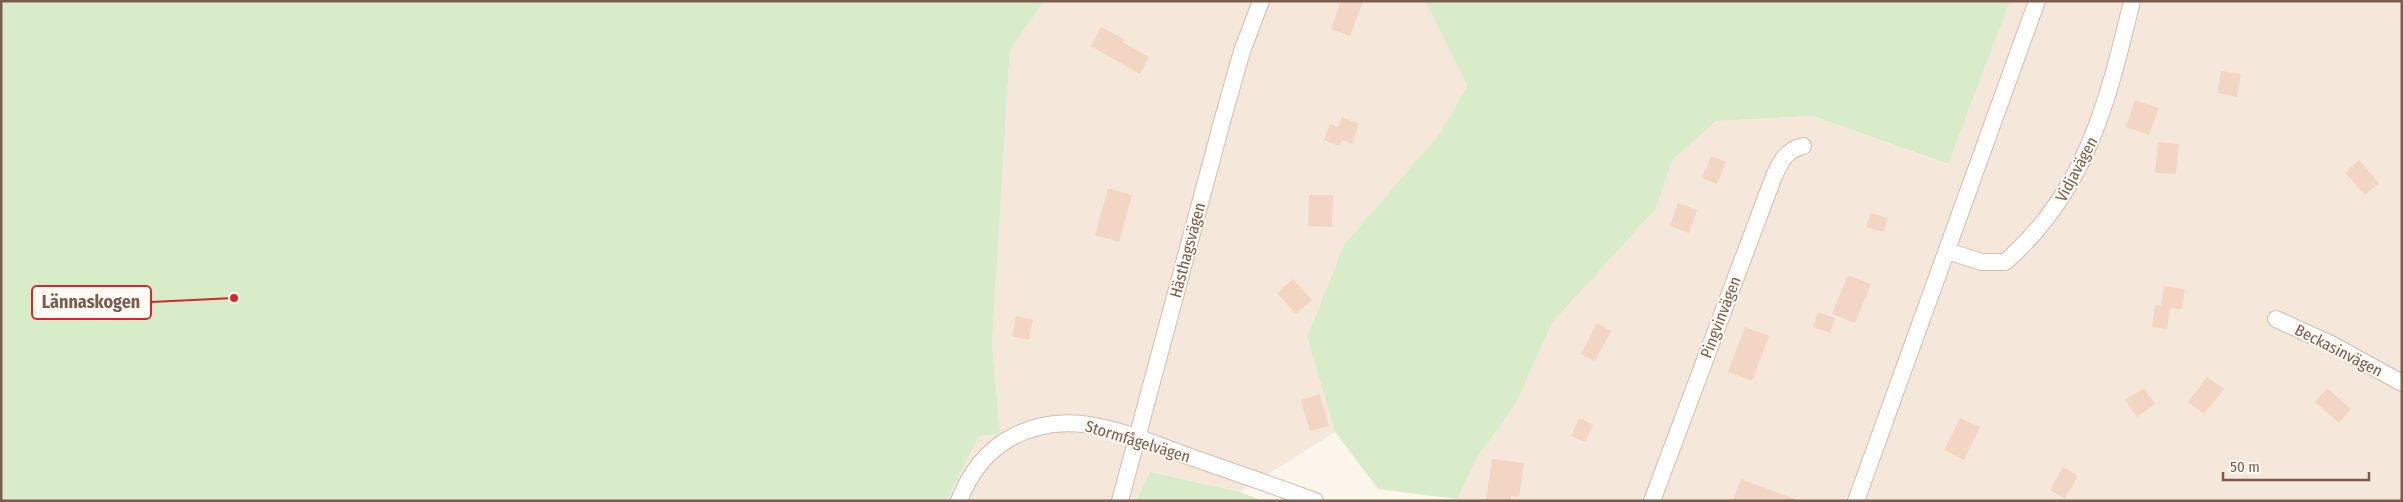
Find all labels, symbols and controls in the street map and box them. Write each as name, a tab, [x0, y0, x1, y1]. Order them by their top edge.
street label: Vidjavägen	[2051, 134, 2101, 205]
street label: Hästhagsvägen	[1166, 200, 1209, 300]
street label: Pingvinvägen	[1696, 274, 1745, 361]
callout: Lännaskogen	[32, 286, 151, 319]
text: Lännaskogen	[42, 291, 140, 313]
street label: Beckasinvägen	[2292, 320, 2386, 381]
street label: Stormfågelvägen	[1083, 416, 1193, 466]
scale bar	[2223, 450, 2369, 482]
text: 50 m	[2230, 458, 2260, 476]

